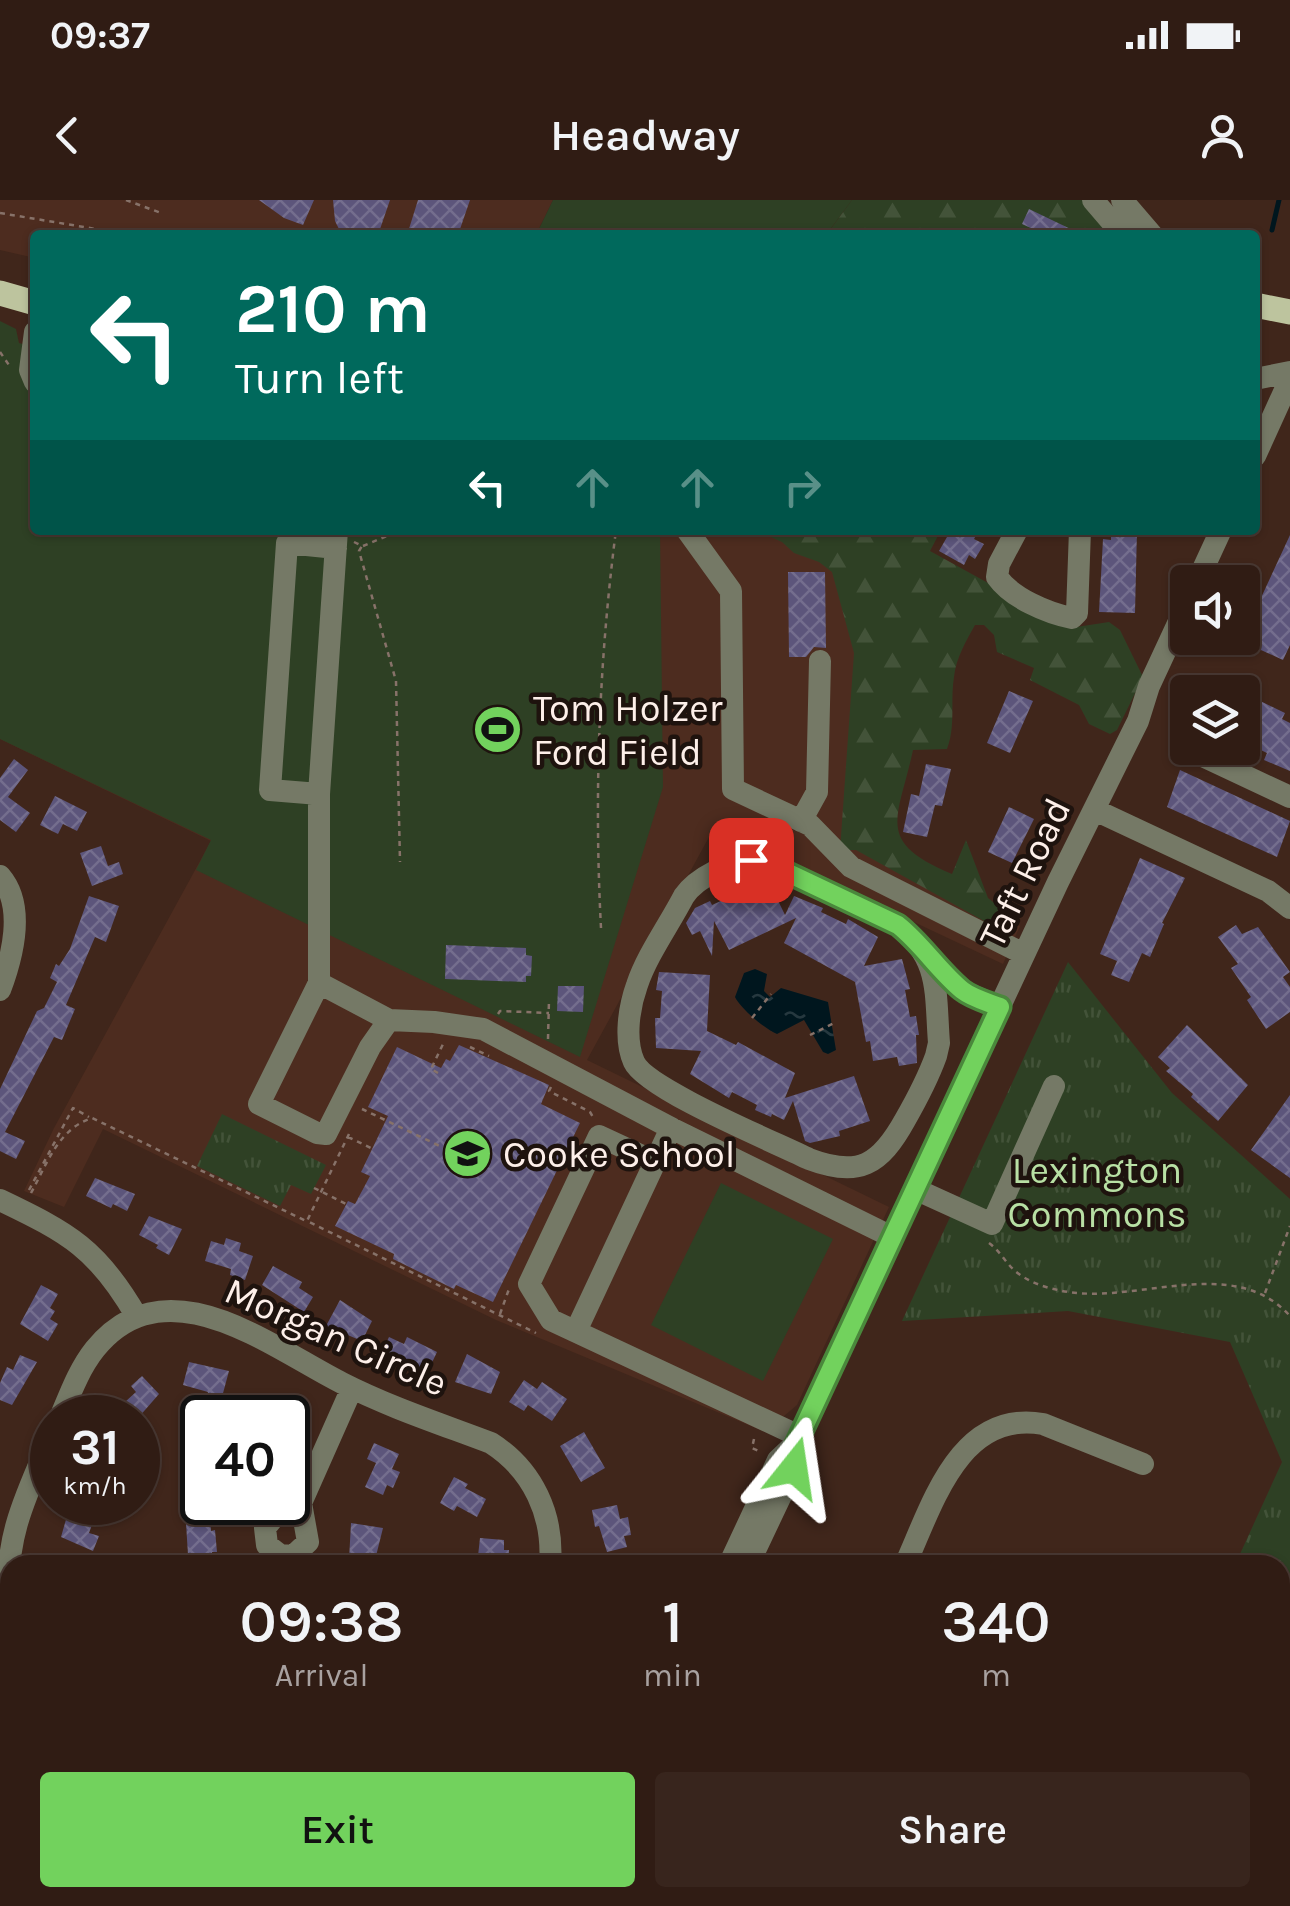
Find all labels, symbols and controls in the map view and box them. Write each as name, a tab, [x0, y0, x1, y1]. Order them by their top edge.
text: 09:37	[50, 13, 150, 58]
icon: back	[40, 108, 95, 163]
icon: person	[1195, 108, 1250, 163]
text: Headway	[550, 109, 740, 161]
text: 210 m	[235, 268, 431, 350]
icon: left	[70, 270, 200, 400]
text: Turn left	[235, 352, 404, 404]
icon: left	[460, 460, 515, 515]
icon: ahead	[565, 460, 620, 515]
icon: ahead	[670, 460, 725, 515]
icon: right	[775, 460, 830, 515]
map controls	[1170, 565, 1260, 765]
button: sound	[1170, 565, 1260, 655]
button: layers	[1170, 675, 1260, 765]
place label: Tom Holzer Ford Field	[533, 686, 723, 775]
sports icon: Tom Holzer Ford Field	[472, 704, 524, 756]
street label: Taft Road	[970, 791, 1080, 955]
pin	[709, 818, 794, 903]
icon: arrive	[724, 833, 779, 888]
school or university icon: Cooke School	[442, 1128, 494, 1180]
place label: Cooke School	[503, 1132, 735, 1177]
park label: Lexington Commons	[1008, 1148, 1186, 1237]
street label: Morgan Circle	[218, 1268, 454, 1406]
speed limit sign: 40	[180, 1395, 310, 1525]
position arrow	[742, 1416, 846, 1520]
text: 31	[71, 1418, 119, 1477]
text: km/h	[63, 1471, 127, 1500]
text: 09:38	[239, 1587, 404, 1657]
text: 1	[662, 1587, 683, 1657]
text: 340	[941, 1587, 1051, 1657]
text: Arrival	[275, 1657, 368, 1694]
text: min	[643, 1657, 702, 1694]
text: m	[981, 1657, 1011, 1694]
button: Exit	[40, 1772, 635, 1887]
button: Share	[655, 1772, 1250, 1887]

